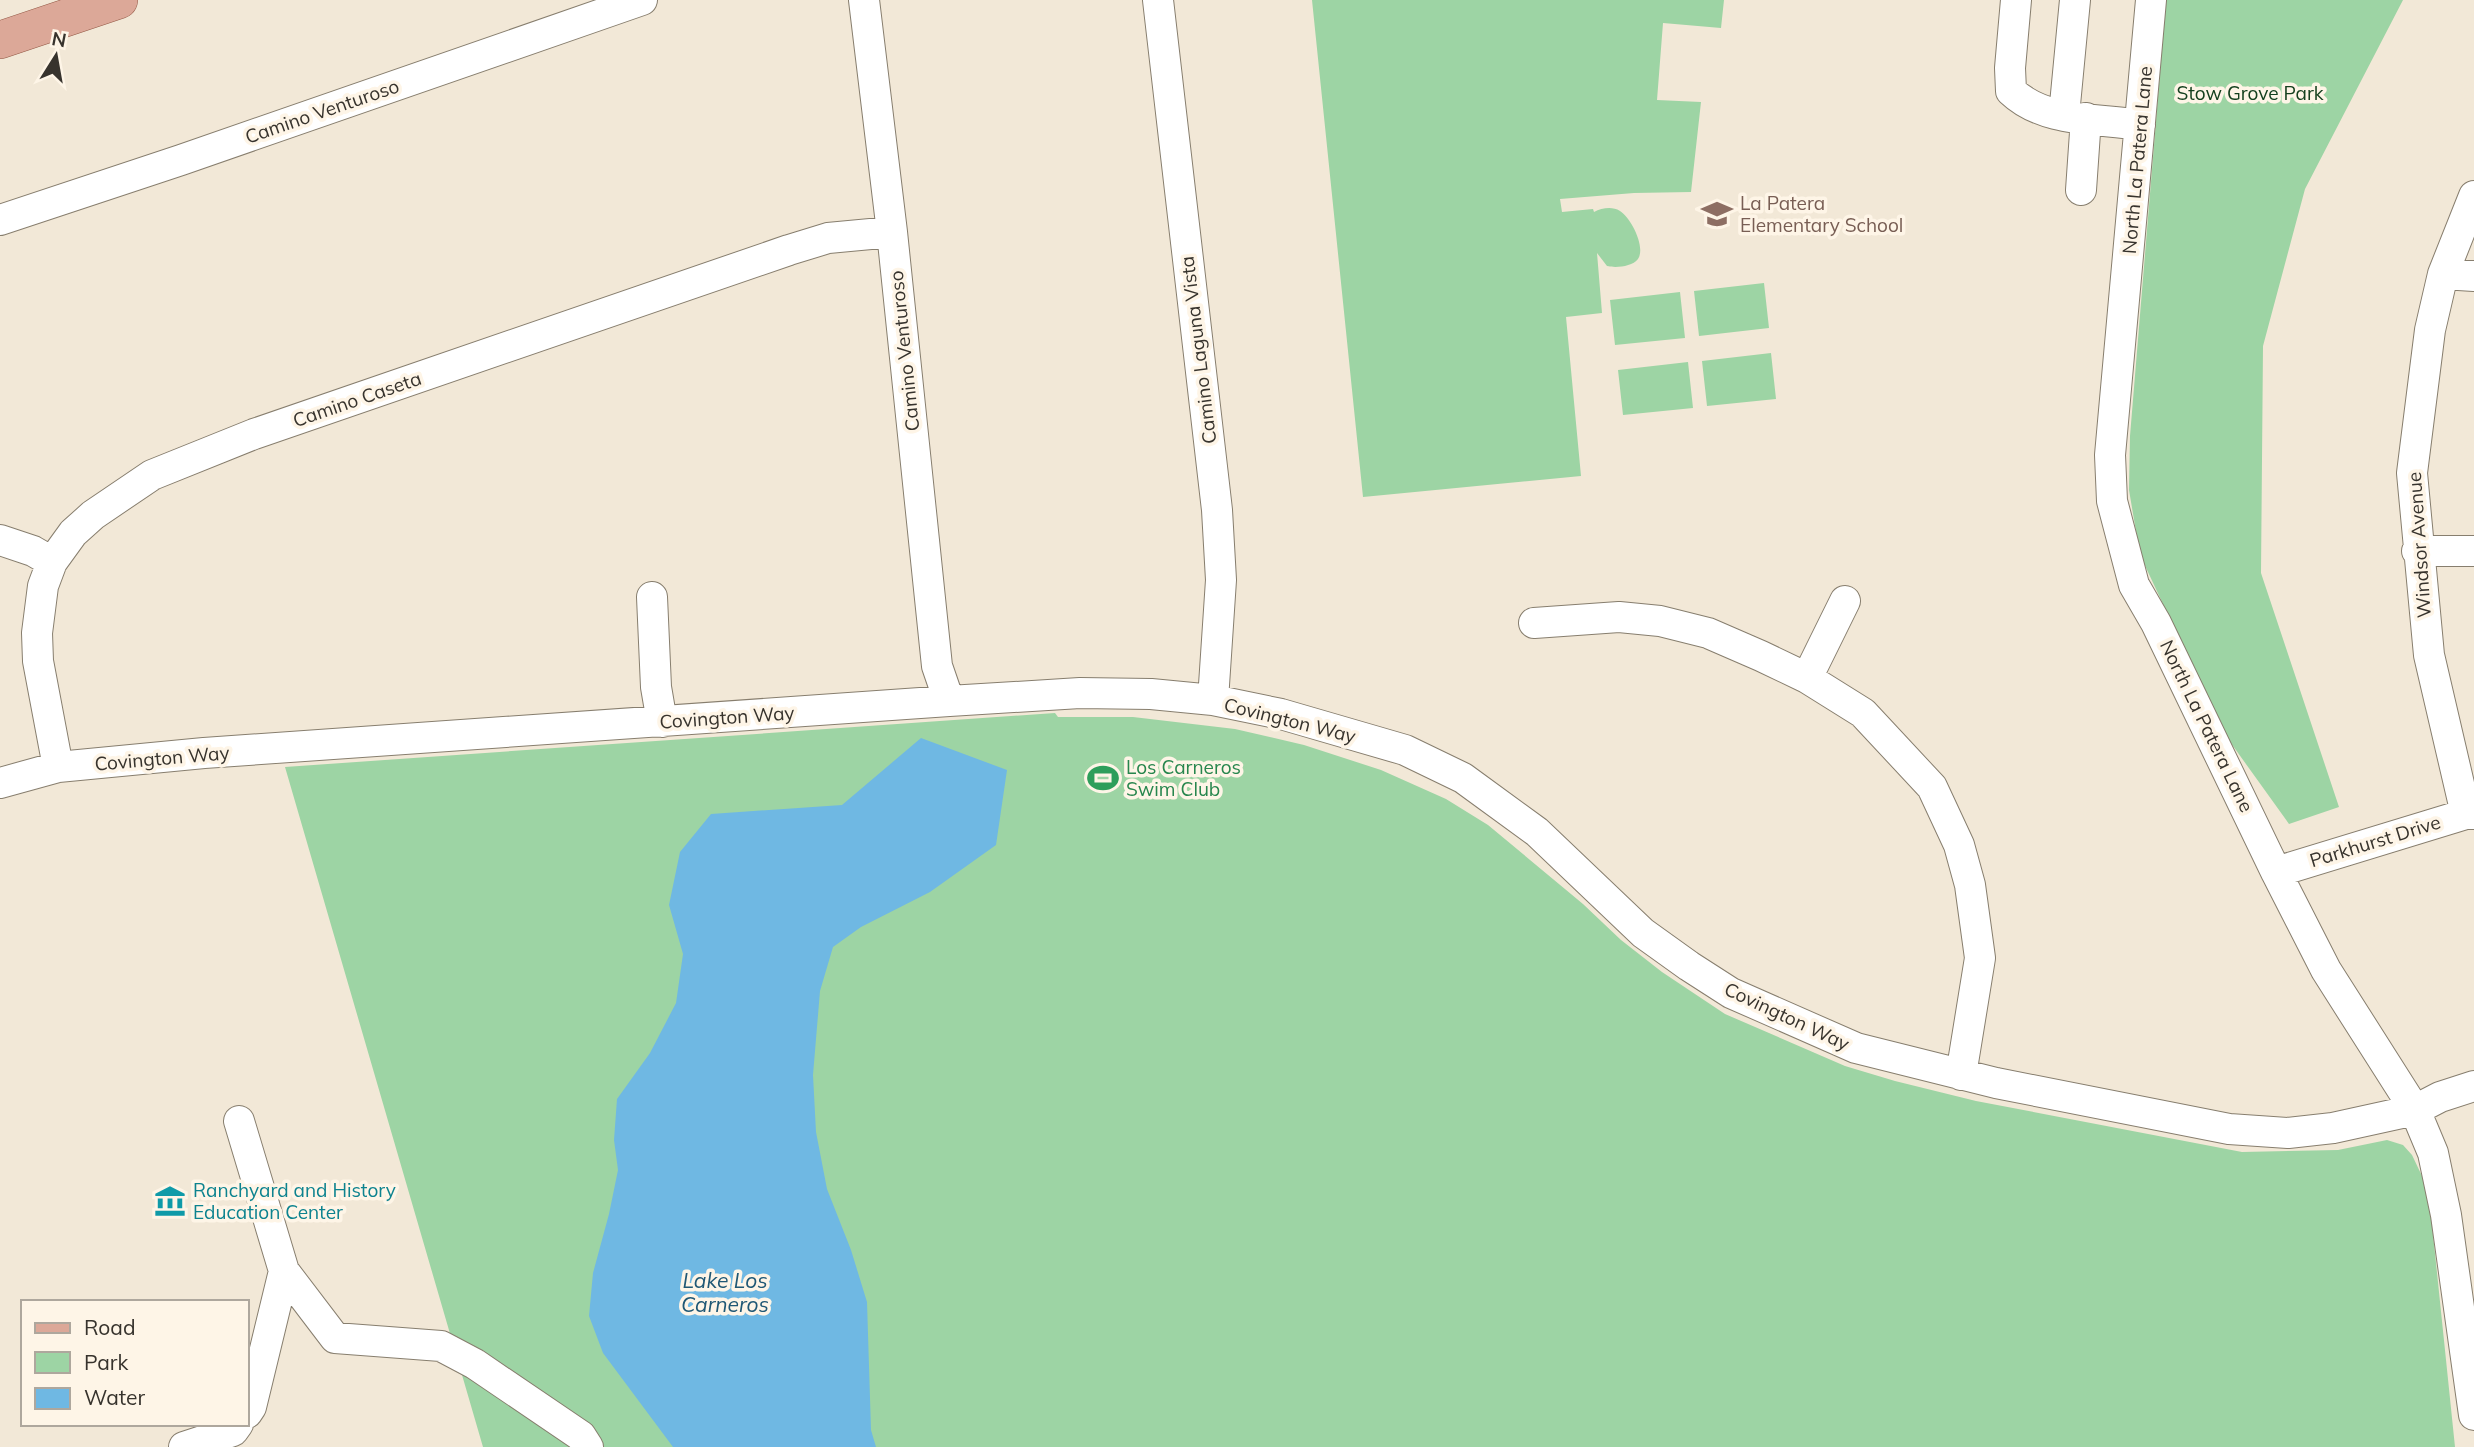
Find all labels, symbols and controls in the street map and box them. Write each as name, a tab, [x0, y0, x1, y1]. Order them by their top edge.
north arrow	[21, 21, 91, 91]
text: N	[50, 26, 69, 52]
street label: North La Patera Lane	[2117, 65, 2157, 255]
street label: Camino Venturoso	[242, 73, 402, 149]
park label: Stow Grove Park	[2176, 81, 2324, 105]
place label: La Patera Elementary School	[1740, 191, 1903, 237]
school or university icon: La Patera Elementary School	[1700, 197, 1734, 231]
street label: Camino Laguna Vista	[1175, 255, 1221, 445]
street label: Camino Venturoso	[884, 270, 924, 432]
street label: Camino Caseta	[290, 366, 424, 432]
street label: Windsor Avenue	[2402, 471, 2436, 619]
street label: North La Patera Lane	[2155, 636, 2259, 816]
street label: Covington Way	[1222, 692, 1358, 748]
street label: Covington Way	[659, 700, 795, 734]
street label: Covington Way	[94, 740, 230, 776]
place label: Los Carneros Swim Club	[1126, 755, 1241, 801]
sports icon: Los Carneros Swim Club	[1086, 761, 1120, 795]
street label: Parkhurst Drive	[2307, 810, 2443, 872]
street label: Covington Way	[1721, 977, 1853, 1055]
place label: Ranchyard and History Education Center	[193, 1178, 396, 1224]
museum icon: Ranchyard and History Education Center	[153, 1184, 187, 1218]
water label: Lake Los Carneros	[681, 1267, 769, 1317]
legend	[21, 1300, 248, 1426]
text: Road	[84, 1314, 135, 1340]
text: Park	[84, 1349, 128, 1375]
text: Water	[84, 1384, 145, 1410]

